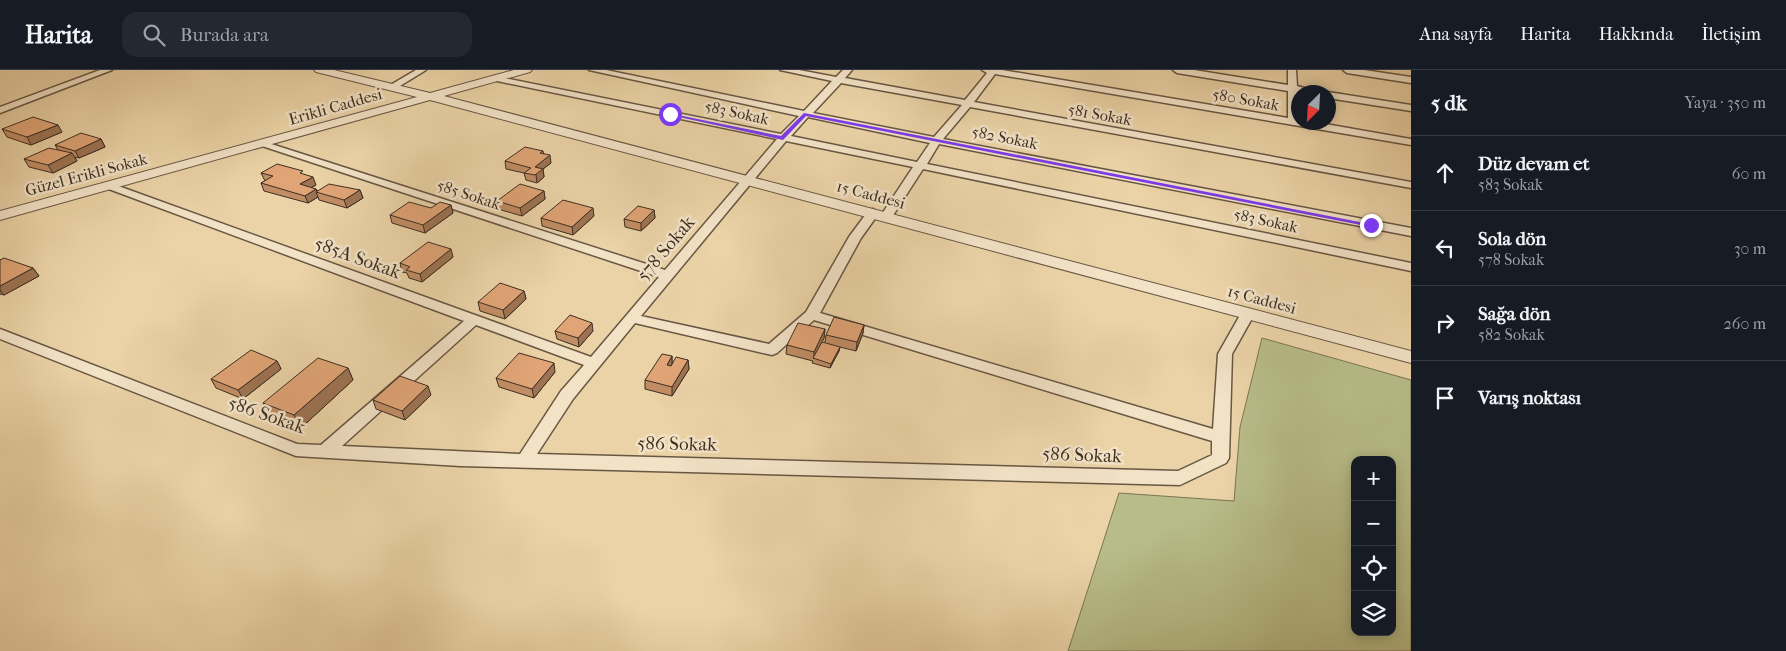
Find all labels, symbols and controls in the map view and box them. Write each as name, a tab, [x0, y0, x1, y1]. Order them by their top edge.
search box	[122, 12, 472, 57]
text: Harita	[25, 21, 92, 49]
icon: search	[140, 21, 168, 49]
text: Burada ara	[180, 24, 269, 46]
text: Ana sayfa	[1419, 24, 1492, 45]
text: Harita	[1520, 24, 1571, 45]
text: Hakkında	[1599, 24, 1674, 45]
text: İletişim	[1702, 24, 1761, 45]
street label: Erikli Caddesi	[286, 84, 384, 129]
street label: 580 Sokak	[1211, 84, 1281, 115]
north arrow	[1291, 85, 1336, 130]
text: 5 dk	[1431, 91, 1467, 115]
text: Yaya · 350 m	[1684, 93, 1766, 112]
street label: 583 Sokak	[703, 96, 771, 129]
street label: 581 Sokak	[1067, 100, 1134, 130]
route start	[659, 103, 682, 126]
street label: 582 Sokak	[970, 122, 1040, 153]
street label: Güzel Erikli Sokak	[23, 149, 150, 200]
text: Düz devam et	[1478, 153, 1589, 175]
icon: ahead	[1431, 159, 1459, 187]
text: 60 m	[1732, 164, 1766, 183]
street label: 585 Sokak	[435, 175, 504, 214]
text: 583 Sokak	[1478, 175, 1543, 194]
street label: 15 Caddesi	[835, 176, 907, 213]
street label: 583 Sokak	[1232, 204, 1300, 237]
street label: 578 Sokak	[632, 211, 700, 286]
route end	[1360, 214, 1383, 237]
text: Sola dön	[1478, 228, 1546, 250]
street label: 585A Sokak	[312, 232, 404, 284]
icon: left	[1431, 234, 1459, 262]
text: 30 m	[1734, 239, 1766, 258]
text: 578 Sokak	[1478, 250, 1544, 269]
street label: 15 Caddesi	[1226, 281, 1298, 318]
text: Sağa dön	[1478, 303, 1551, 325]
icon: right	[1431, 309, 1459, 337]
text: 260 m	[1724, 314, 1766, 333]
text: 582 Sokak	[1478, 325, 1545, 344]
icon: arrive	[1431, 384, 1459, 412]
text: Varış noktası	[1478, 387, 1581, 409]
street label: 586 Sokak	[225, 392, 308, 438]
street label: 586 Sokak	[637, 432, 717, 456]
street label: 586 Sokak	[1042, 443, 1122, 467]
map controls	[1351, 456, 1396, 636]
button: +	[1351, 456, 1396, 501]
button: −	[1351, 501, 1396, 546]
button: locate	[1351, 546, 1396, 591]
button: layers	[1351, 591, 1396, 636]

